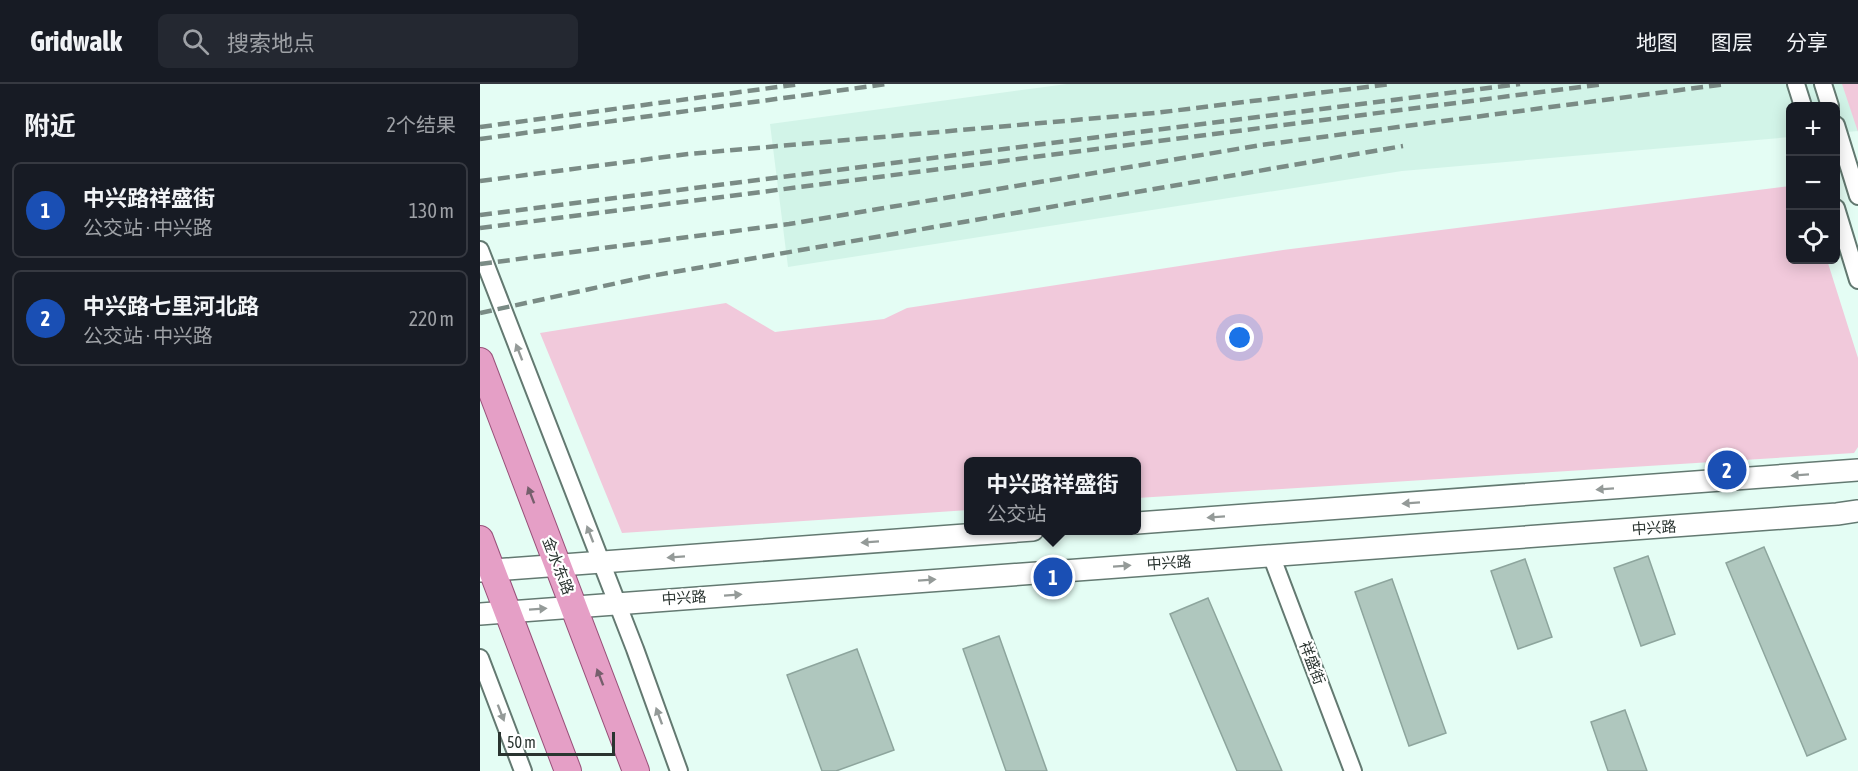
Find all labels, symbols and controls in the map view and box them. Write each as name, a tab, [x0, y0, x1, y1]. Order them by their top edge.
search box	[158, 14, 578, 68]
text: Gridwalk	[30, 25, 122, 57]
icon: search	[179, 25, 212, 58]
text: 搜索地点	[227, 30, 315, 56]
text: 地图	[1636, 30, 1678, 54]
text: 图层	[1711, 30, 1753, 54]
text: 分享	[1786, 30, 1828, 54]
map controls	[1786, 102, 1840, 264]
button: +	[1786, 102, 1840, 156]
text: 附近	[24, 111, 76, 141]
text: 2个结果	[387, 113, 456, 136]
button: −	[1786, 156, 1840, 210]
text: 中兴路祥盛街	[83, 185, 215, 211]
text: 1	[41, 199, 50, 222]
text: 130 m	[409, 199, 454, 222]
button: locate	[1786, 210, 1840, 264]
text: 公交站 · 中兴路	[83, 216, 213, 239]
text: 中兴路七里河北路	[83, 293, 259, 319]
text: 2	[41, 307, 50, 330]
text: 220 m	[409, 307, 454, 330]
your location	[1225, 323, 1254, 352]
text: 公交站 · 中兴路	[83, 324, 213, 347]
one-way arrow	[514, 343, 524, 361]
pin: 2	[1708, 448, 1746, 492]
popup	[964, 457, 1141, 535]
one-way arrow	[1790, 470, 1809, 480]
text: 中兴路祥盛街	[986, 471, 1119, 497]
one-way arrow	[1596, 484, 1615, 494]
one-way arrow	[525, 486, 535, 504]
one-way arrow	[1401, 498, 1420, 508]
text: 公交站	[986, 502, 1046, 525]
one-way arrow	[1207, 512, 1226, 522]
street label: 中兴路	[1631, 517, 1677, 538]
one-way arrow	[585, 525, 594, 543]
street label: 金水东路	[540, 535, 577, 597]
one-way arrow	[861, 538, 880, 547]
one-way arrow	[666, 552, 685, 562]
street label: 中兴路	[1146, 552, 1192, 573]
pin: 1	[1034, 554, 1072, 600]
one-way arrow	[1112, 561, 1131, 571]
one-way arrow	[918, 576, 937, 585]
street label: 中兴路	[661, 587, 707, 608]
one-way arrow	[723, 590, 742, 600]
one-way arrow	[529, 604, 548, 614]
street label: 祥盛街	[1296, 639, 1328, 687]
one-way arrow	[595, 668, 604, 686]
one-way arrow	[497, 704, 506, 722]
one-way arrow	[654, 707, 664, 725]
scale bar	[498, 729, 615, 756]
text: 50 m	[507, 733, 536, 751]

